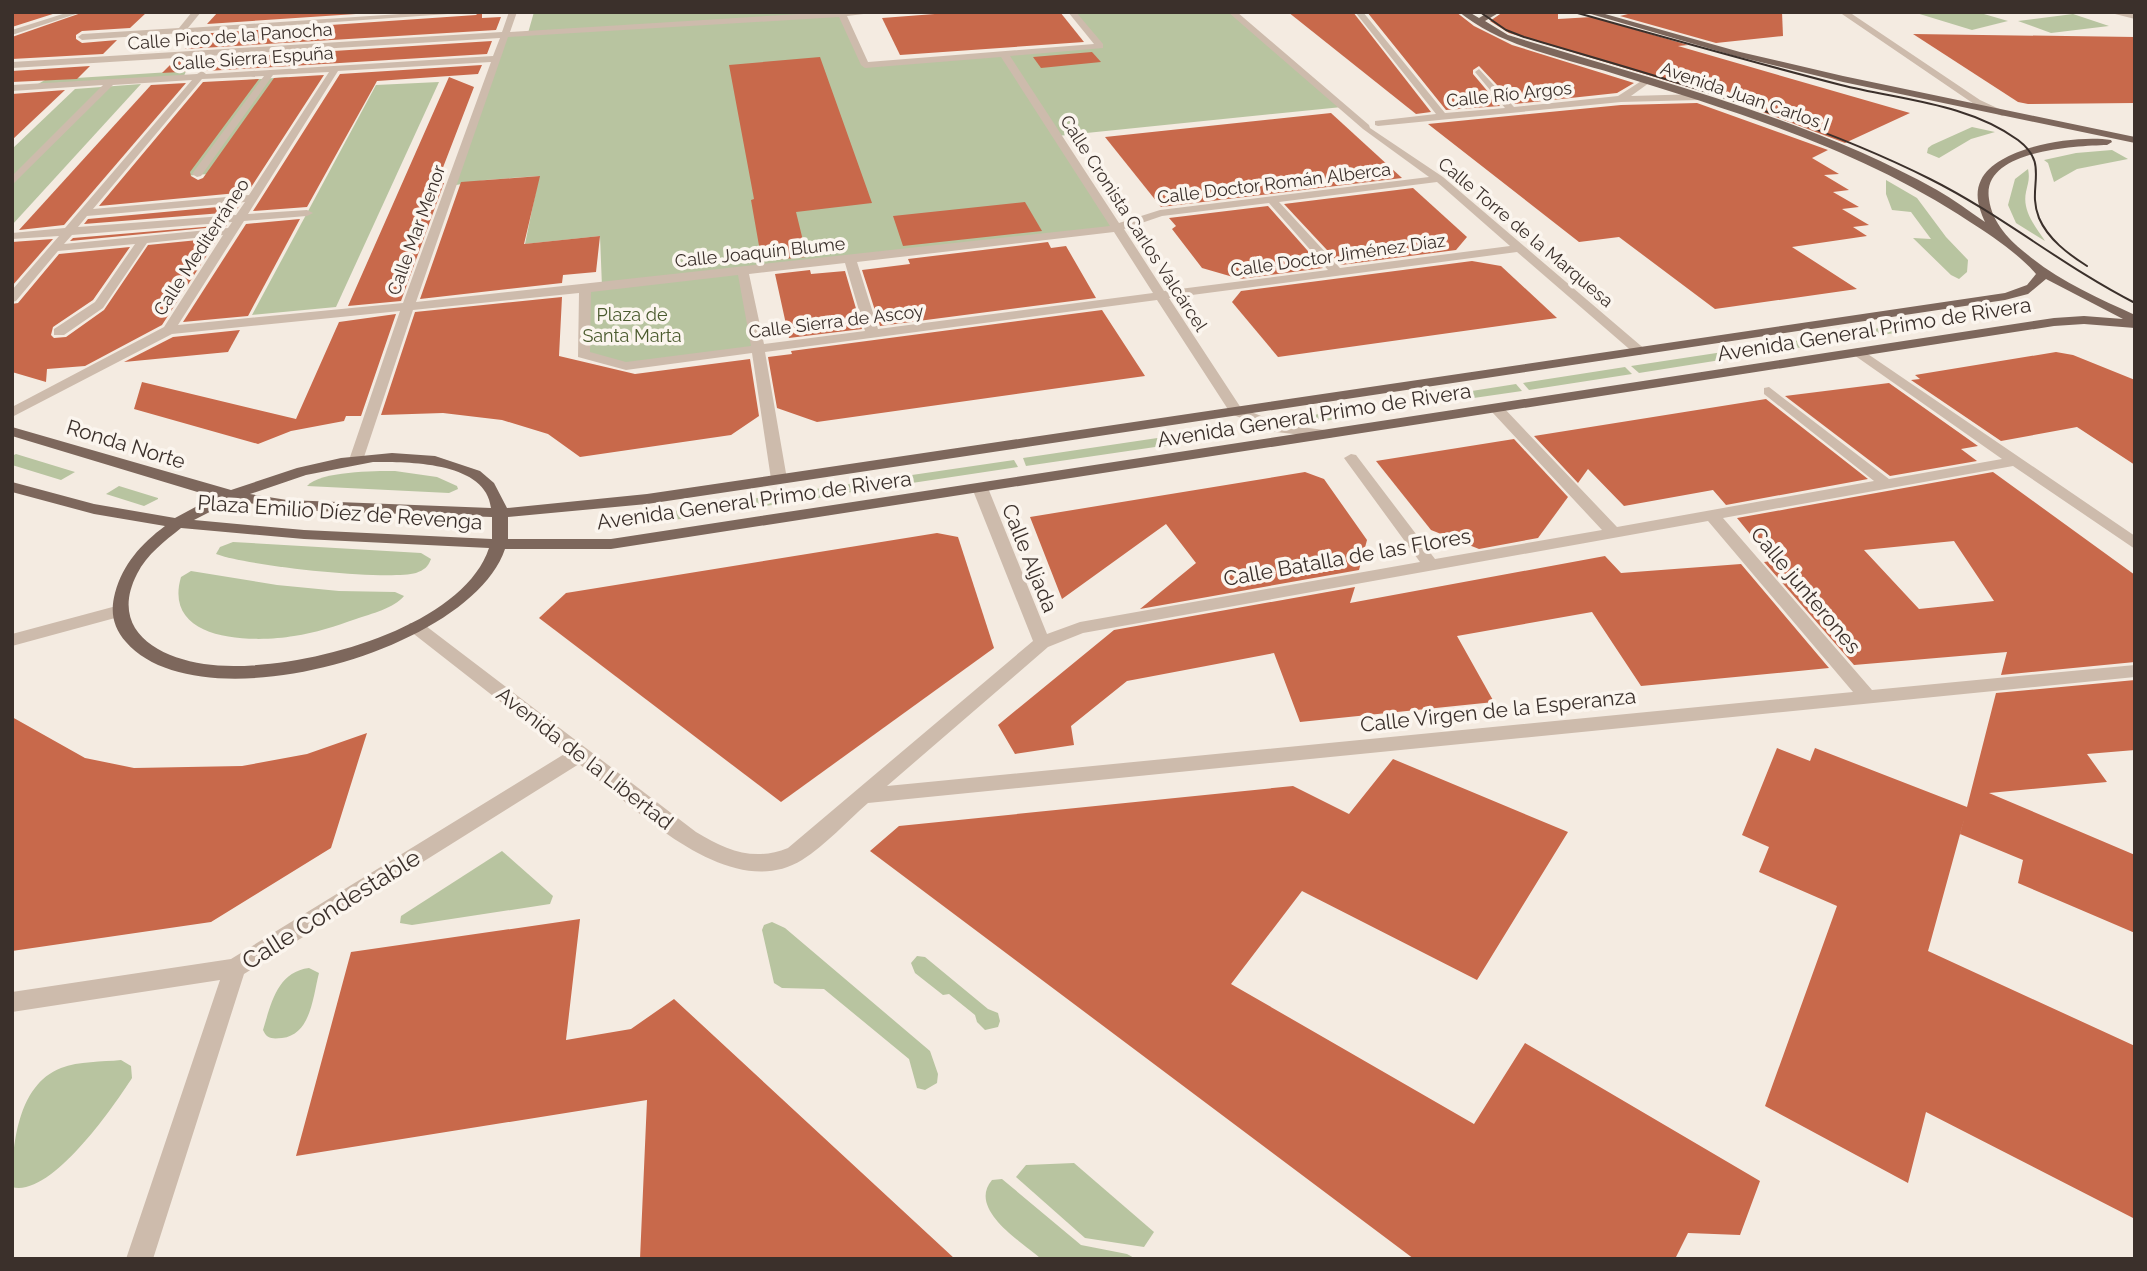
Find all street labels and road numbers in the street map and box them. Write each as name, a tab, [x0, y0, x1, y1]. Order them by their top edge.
street label: Calle Pico de la Panocha	[127, 18, 333, 54]
street label: Calle Sierra Espuña	[172, 42, 334, 74]
street label: Avenida Juan Carlos I	[1658, 57, 1832, 135]
street label: Calle Río Argos	[1445, 77, 1573, 111]
street label: Calle Cronista Carlos Valcárcel	[1056, 111, 1212, 335]
street label: Calle Torre de la Marquesa	[1434, 153, 1618, 311]
street label: Calle Doctor Román Alberca	[1156, 158, 1392, 208]
street label: Calle Mar Menor	[383, 161, 449, 298]
street label: Calle Mediterráneo	[149, 174, 253, 319]
street label: Calle Doctor Jiménez Díaz	[1229, 230, 1447, 280]
street label: Calle Joaquín Blume	[674, 233, 847, 271]
street label: Avenida General Primo de Rivera	[1715, 292, 2033, 366]
street label: Calle Sierra de Ascoy	[747, 300, 925, 342]
street label: Avenida General Primo de Rivera	[1155, 378, 1473, 452]
street label: Ronda Norte	[64, 414, 188, 474]
street label: Avenida General Primo de Rivera	[595, 466, 913, 534]
street label: Plaza Emilio Díez de Revenga	[197, 490, 483, 534]
street label: Calle Aljada	[997, 500, 1063, 616]
street label: Calle junterones	[1746, 522, 1866, 658]
street label: Calle Batalla de las Flores	[1221, 523, 1473, 591]
street label: Avenida de la Libertad	[492, 681, 678, 835]
street label: Calle Virgen de la Esperanza	[1359, 683, 1637, 737]
street label: Calle Condestable	[237, 842, 425, 976]

